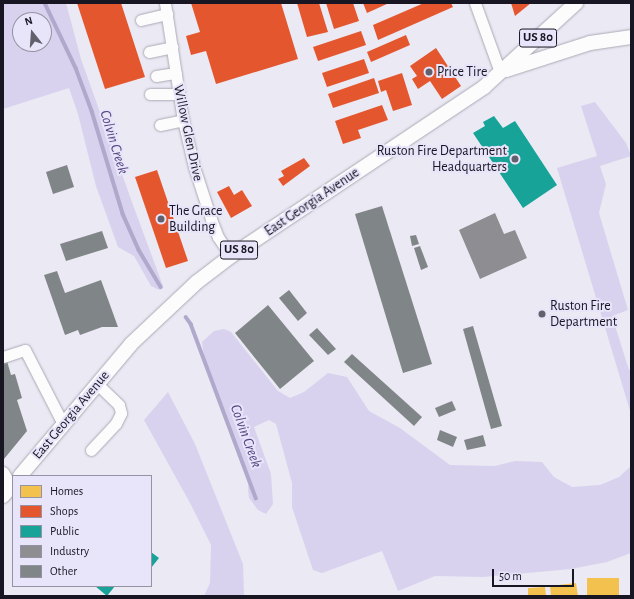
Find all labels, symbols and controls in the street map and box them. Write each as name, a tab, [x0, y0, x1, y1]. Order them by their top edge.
north arrow	[12, 12, 52, 52]
text: N	[23, 15, 34, 27]
road number: US 80	[519, 27, 557, 49]
place label: Price Tire	[437, 64, 487, 80]
marker: Price Tire	[424, 67, 434, 77]
street label: Willow Glen Drive	[170, 83, 206, 183]
water label: Colvin Creek	[96, 108, 132, 176]
place label: Ruston Fire Department Headquarters	[377, 143, 507, 176]
marker: Ruston Fire Department Headquarters	[510, 154, 520, 164]
street label: East Georgia Avenue	[261, 164, 363, 240]
place label: The Grace Building	[169, 203, 223, 236]
marker: The Grace Building	[156, 214, 166, 224]
road number: US 80	[220, 239, 258, 261]
place label: Ruston Fire Department	[550, 298, 617, 330]
marker: Ruston Fire Department	[537, 309, 547, 319]
street label: East Georgia Avenue	[29, 367, 113, 463]
water label: Colvin Creek	[226, 402, 266, 470]
legend	[12, 475, 152, 587]
text: Homes	[50, 485, 83, 497]
text: Shops	[50, 505, 78, 517]
text: Public	[50, 525, 79, 537]
text: Industry	[50, 545, 89, 557]
scale bar	[494, 561, 576, 587]
text: Other	[50, 565, 77, 577]
text: 50 m	[499, 570, 522, 582]

